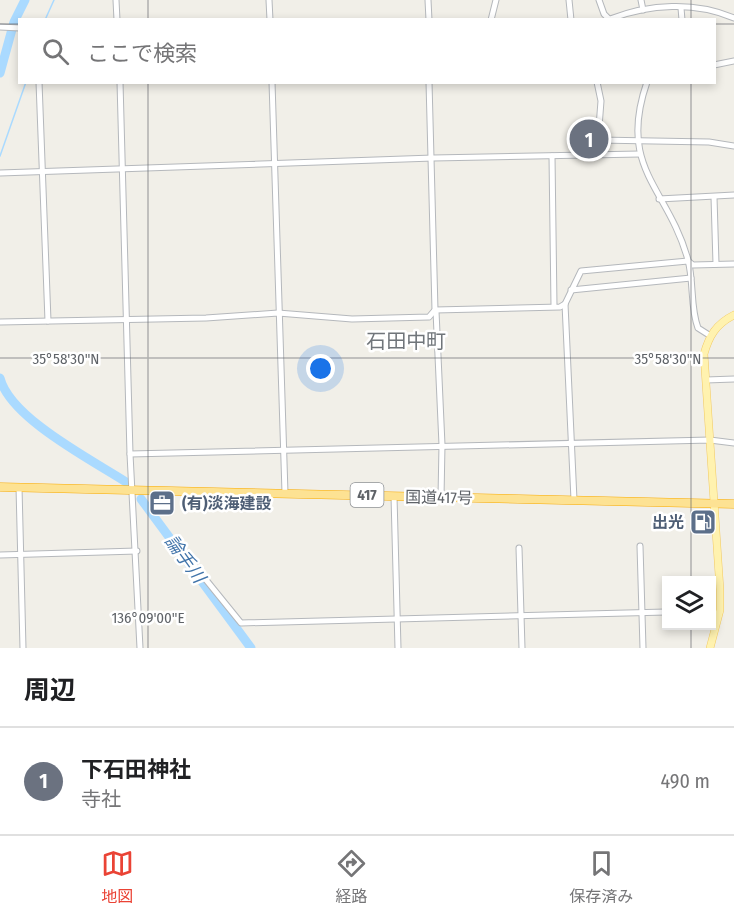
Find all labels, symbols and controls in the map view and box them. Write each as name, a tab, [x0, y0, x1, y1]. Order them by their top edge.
search box	[18, 18, 716, 84]
icon: search	[39, 35, 72, 68]
text: ここで検索	[87, 40, 197, 67]
pin: 1	[570, 116, 608, 162]
district label: 石田中町	[366, 329, 446, 353]
text: 35°58'30"N	[33, 350, 99, 368]
text: 35°58'30"N	[635, 350, 701, 368]
your location	[306, 354, 335, 383]
road number: 417	[350, 483, 384, 507]
street label: 国道417号	[405, 487, 473, 508]
office icon: (有)淡海建設	[147, 488, 177, 518]
place label: (有)淡海建設	[182, 494, 272, 513]
fuel station icon: 出光	[688, 507, 718, 537]
place label: 出光	[652, 513, 684, 532]
water label: 論手川	[160, 531, 211, 589]
map controls	[662, 576, 716, 630]
button: layers	[662, 576, 716, 630]
text: 136°09'00"E	[112, 609, 185, 627]
text: 周辺	[24, 675, 76, 706]
text: 下石田神社	[81, 756, 191, 783]
text: 1	[39, 769, 48, 793]
text: 490 m	[660, 769, 710, 793]
text: 寺社	[81, 787, 121, 811]
tab: 地図	[101, 847, 134, 907]
tab: 経路	[335, 847, 368, 907]
tab: 保存済み	[569, 847, 633, 907]

